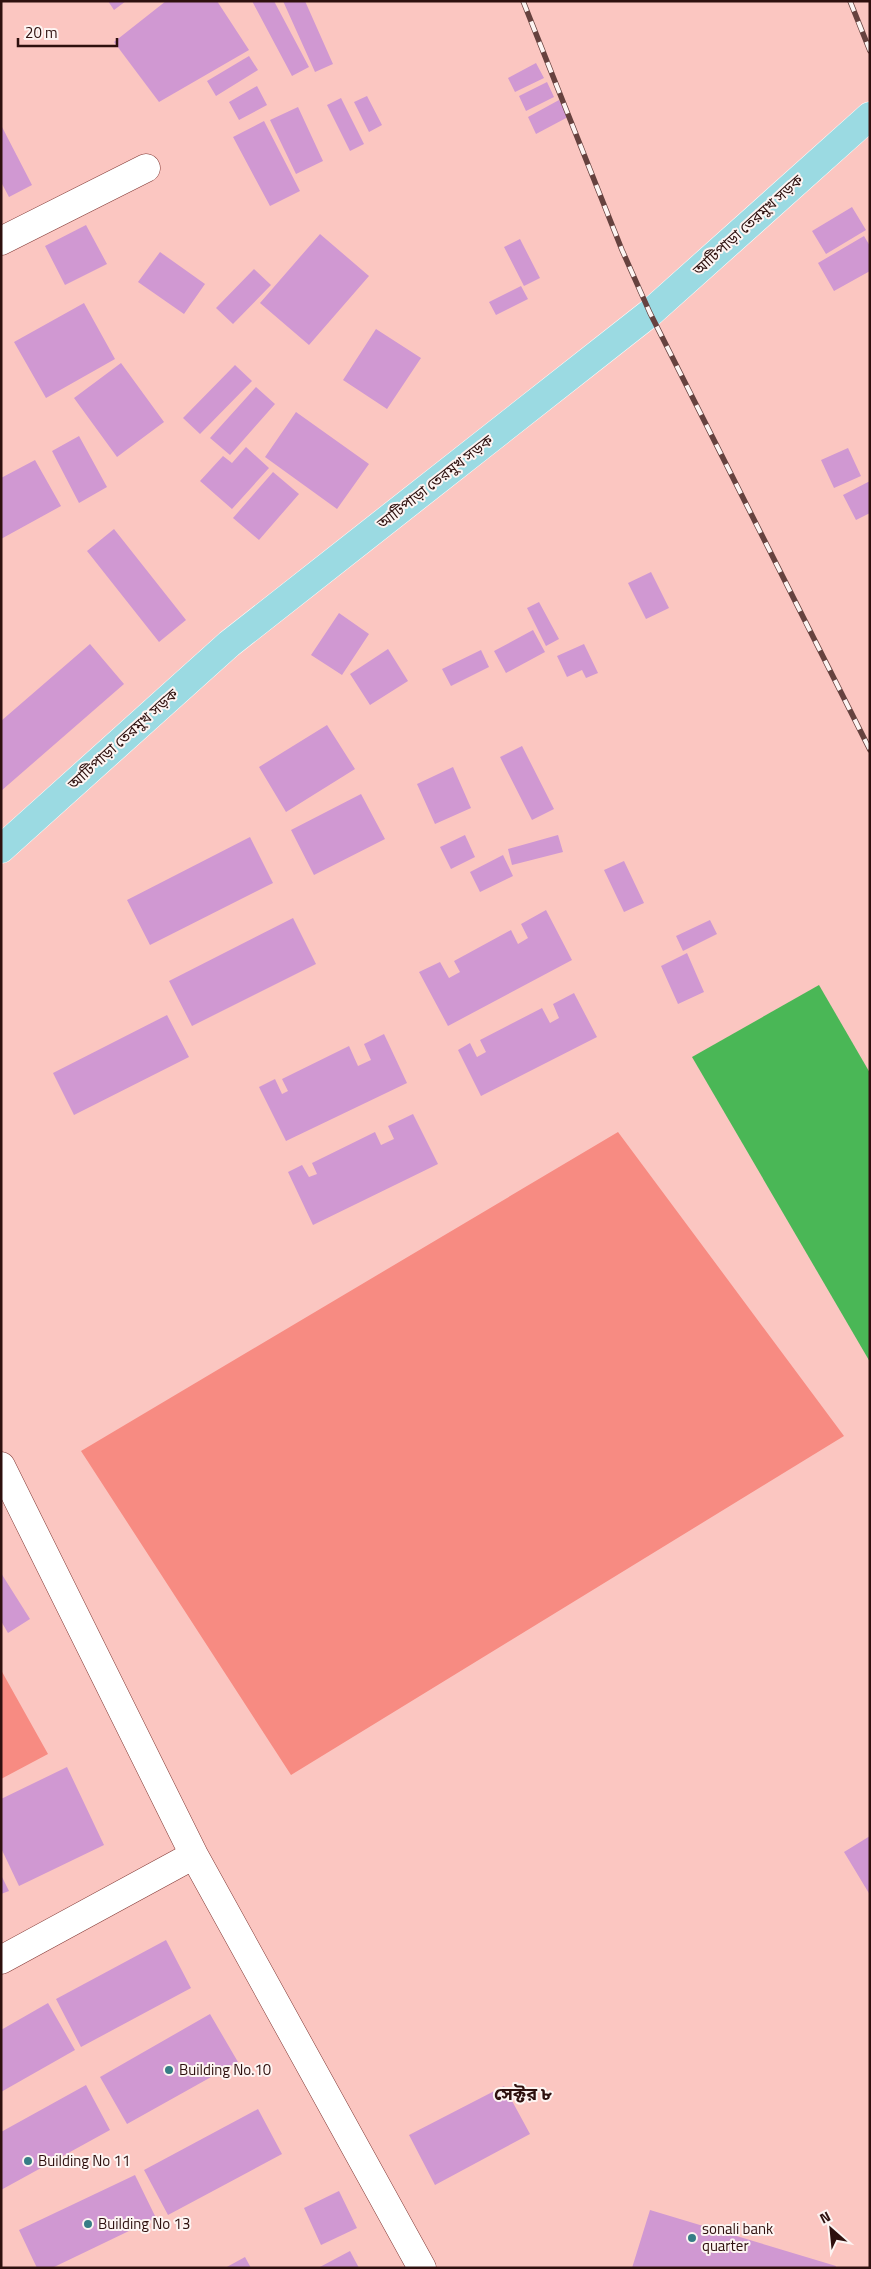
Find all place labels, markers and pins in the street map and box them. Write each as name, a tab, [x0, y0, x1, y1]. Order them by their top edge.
place label: Building No.10	[179, 2058, 271, 2081]
marker: Building No.10	[163, 2064, 175, 2076]
place label: Building No 11	[38, 2149, 130, 2172]
marker: Building No 11	[22, 2155, 34, 2167]
place label: Building No 13	[98, 2212, 190, 2235]
place label: sonali bank quarter	[702, 2217, 773, 2257]
marker: Building No 13	[82, 2218, 94, 2230]
marker: sonali bank quarter	[686, 2232, 698, 2244]

